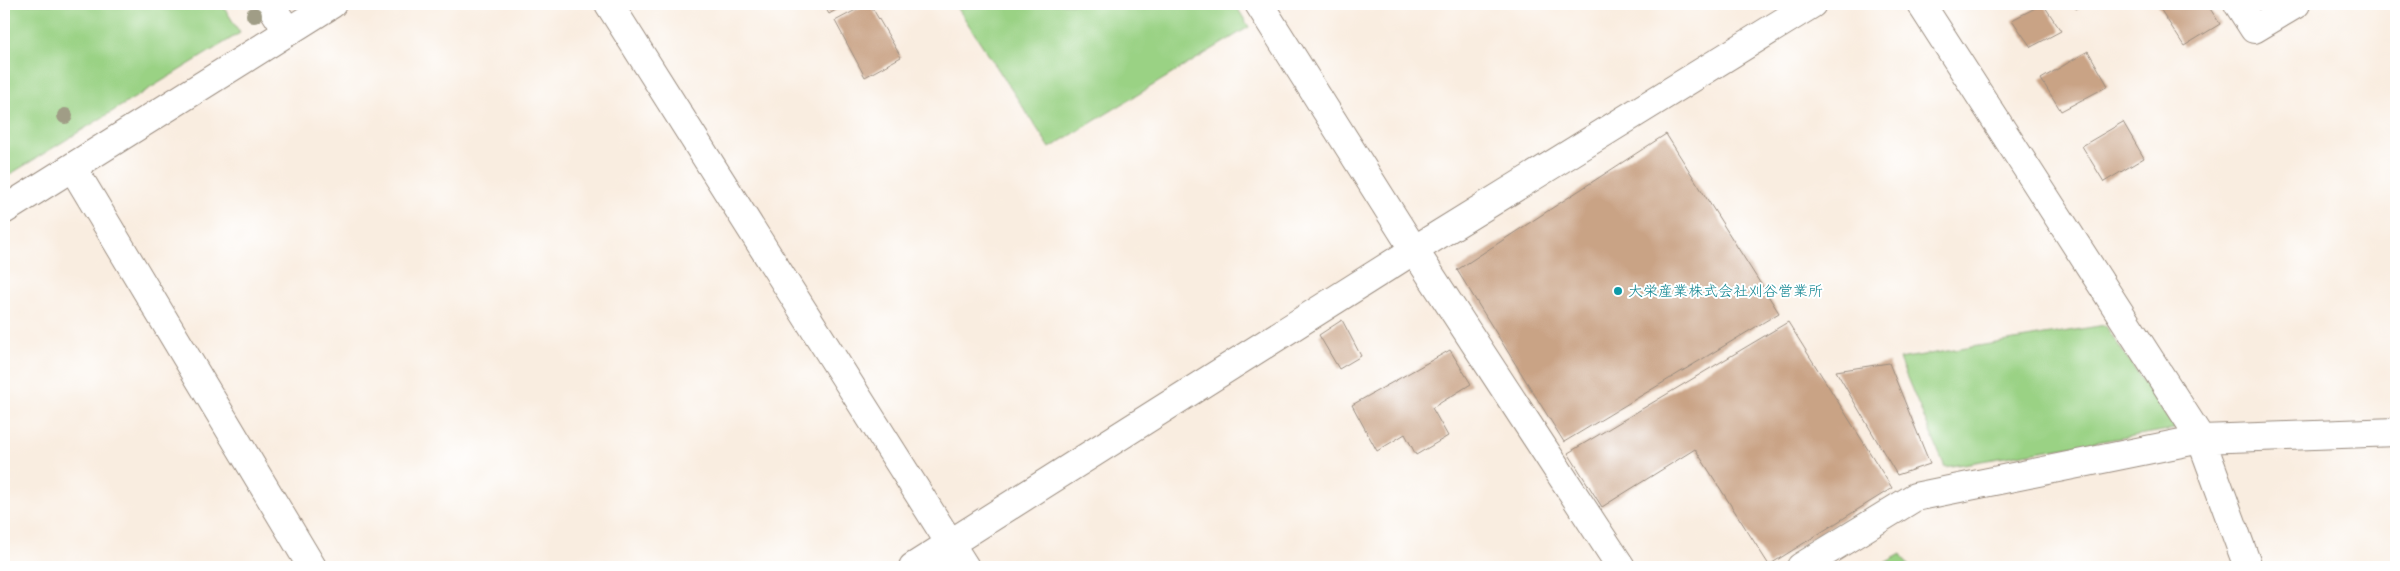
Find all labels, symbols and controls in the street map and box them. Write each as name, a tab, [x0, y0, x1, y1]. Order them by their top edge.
place label: 大栄産業株式会社刈谷営業所	[1628, 283, 1823, 302]
marker: 大栄産業株式会社刈谷営業所	[1612, 285, 1624, 297]

